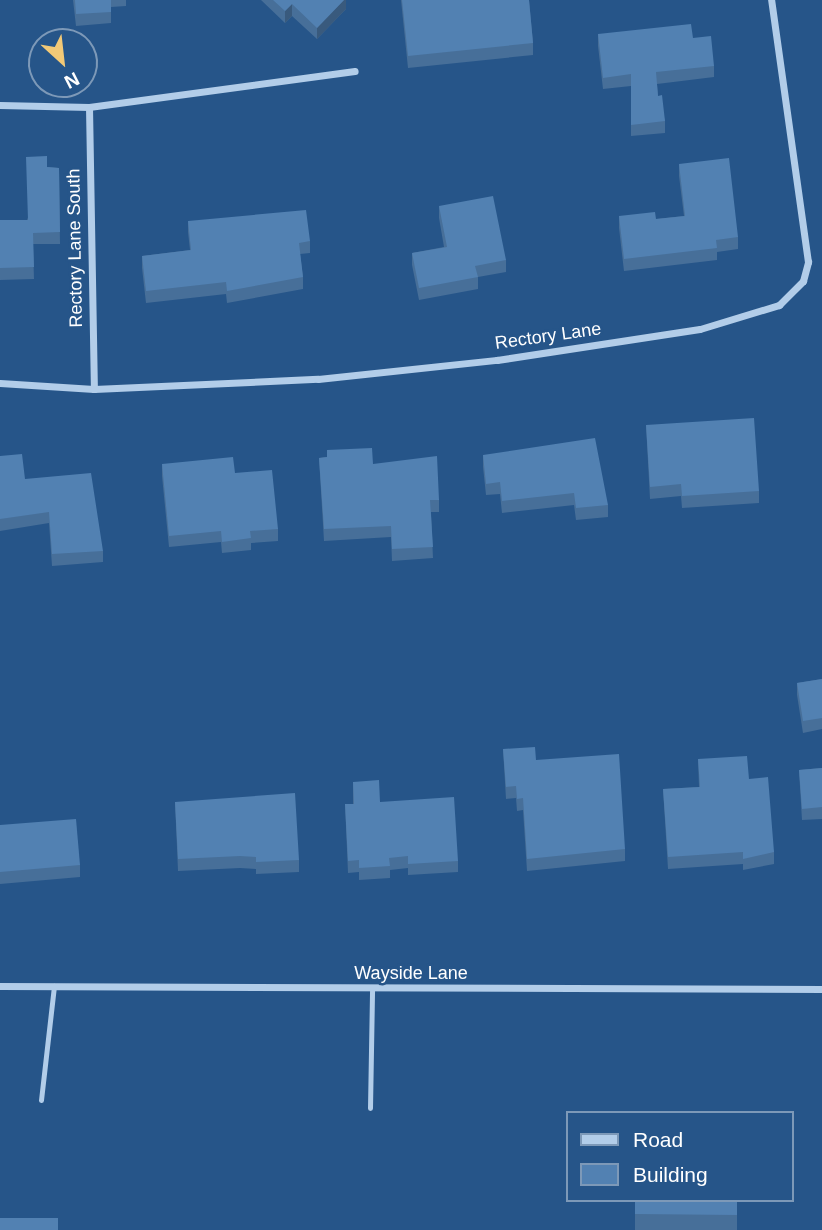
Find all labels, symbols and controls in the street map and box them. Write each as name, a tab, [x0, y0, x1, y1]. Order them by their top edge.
north arrow	[28, 28, 98, 98]
text: N	[61, 68, 83, 93]
street label: Rectory Lane South	[63, 168, 87, 328]
street label: Rectory Lane	[493, 318, 603, 354]
street label: Wayside Lane	[354, 962, 468, 984]
legend	[566, 1111, 794, 1202]
text: Road	[633, 1128, 683, 1151]
text: Building	[633, 1163, 708, 1186]

